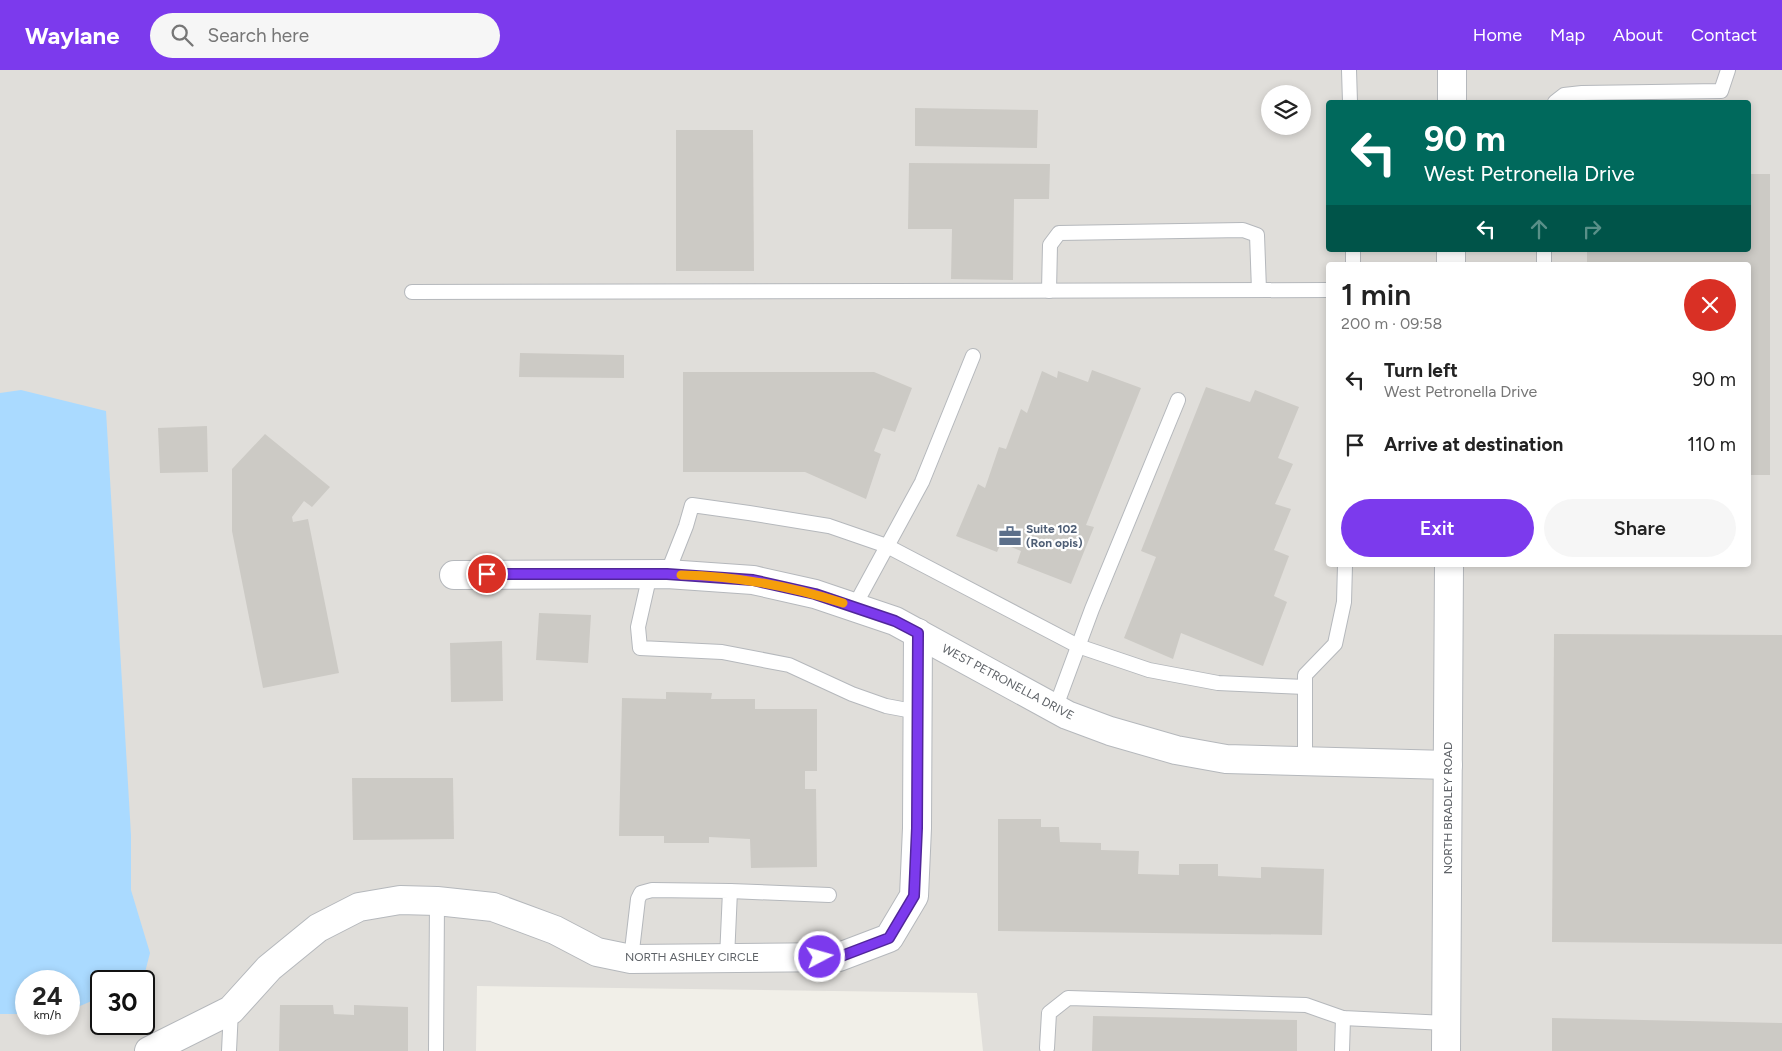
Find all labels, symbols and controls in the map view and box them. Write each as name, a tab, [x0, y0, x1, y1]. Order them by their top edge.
search box	[150, 13, 500, 58]
text: Waylane	[25, 21, 120, 50]
icon: search	[168, 21, 196, 49]
text: Search here	[208, 24, 309, 47]
text: Home	[1473, 24, 1522, 46]
text: Map	[1550, 24, 1585, 46]
text: About	[1613, 24, 1663, 46]
text: Contact	[1691, 24, 1757, 46]
map controls	[1261, 85, 1311, 135]
button: layers	[1261, 85, 1311, 135]
text: 90 m	[1424, 118, 1506, 160]
icon: left	[1341, 120, 1406, 185]
text: West Petronella Drive	[1424, 160, 1635, 187]
icon: left	[1472, 215, 1500, 243]
icon: ahead	[1525, 215, 1553, 243]
icon: right	[1578, 215, 1606, 243]
text: 1 min	[1341, 276, 1411, 313]
button: close	[1684, 279, 1736, 331]
text: 200 m · 09:58	[1341, 314, 1442, 333]
text: Turn left	[1384, 359, 1458, 382]
icon: left	[1341, 366, 1369, 394]
text: 90 m	[1692, 368, 1736, 391]
text: West Petronella Drive	[1384, 382, 1537, 401]
icon: arrive	[1341, 431, 1369, 459]
text: Arrive at destination	[1384, 433, 1563, 456]
text: 110 m	[1687, 433, 1736, 456]
button: Exit	[1341, 499, 1534, 557]
button: Share	[1544, 499, 1736, 557]
place label: Suite 102 (Ron opis)	[1026, 522, 1083, 550]
office icon: Suite 102 (Ron opis)	[997, 523, 1023, 549]
pin	[466, 553, 508, 595]
icon: arrive	[473, 560, 501, 588]
street label: WEST PETRONELLA DRIVE	[940, 641, 1076, 723]
street label: NORTH BRADLEY ROAD	[1441, 742, 1455, 874]
position arrow	[793, 930, 845, 982]
street label: NORTH ASHLEY CIRCLE	[625, 950, 759, 964]
speed limit sign: 30	[90, 970, 155, 1035]
text: 24	[32, 981, 63, 1011]
text: km/h	[34, 1008, 61, 1022]

